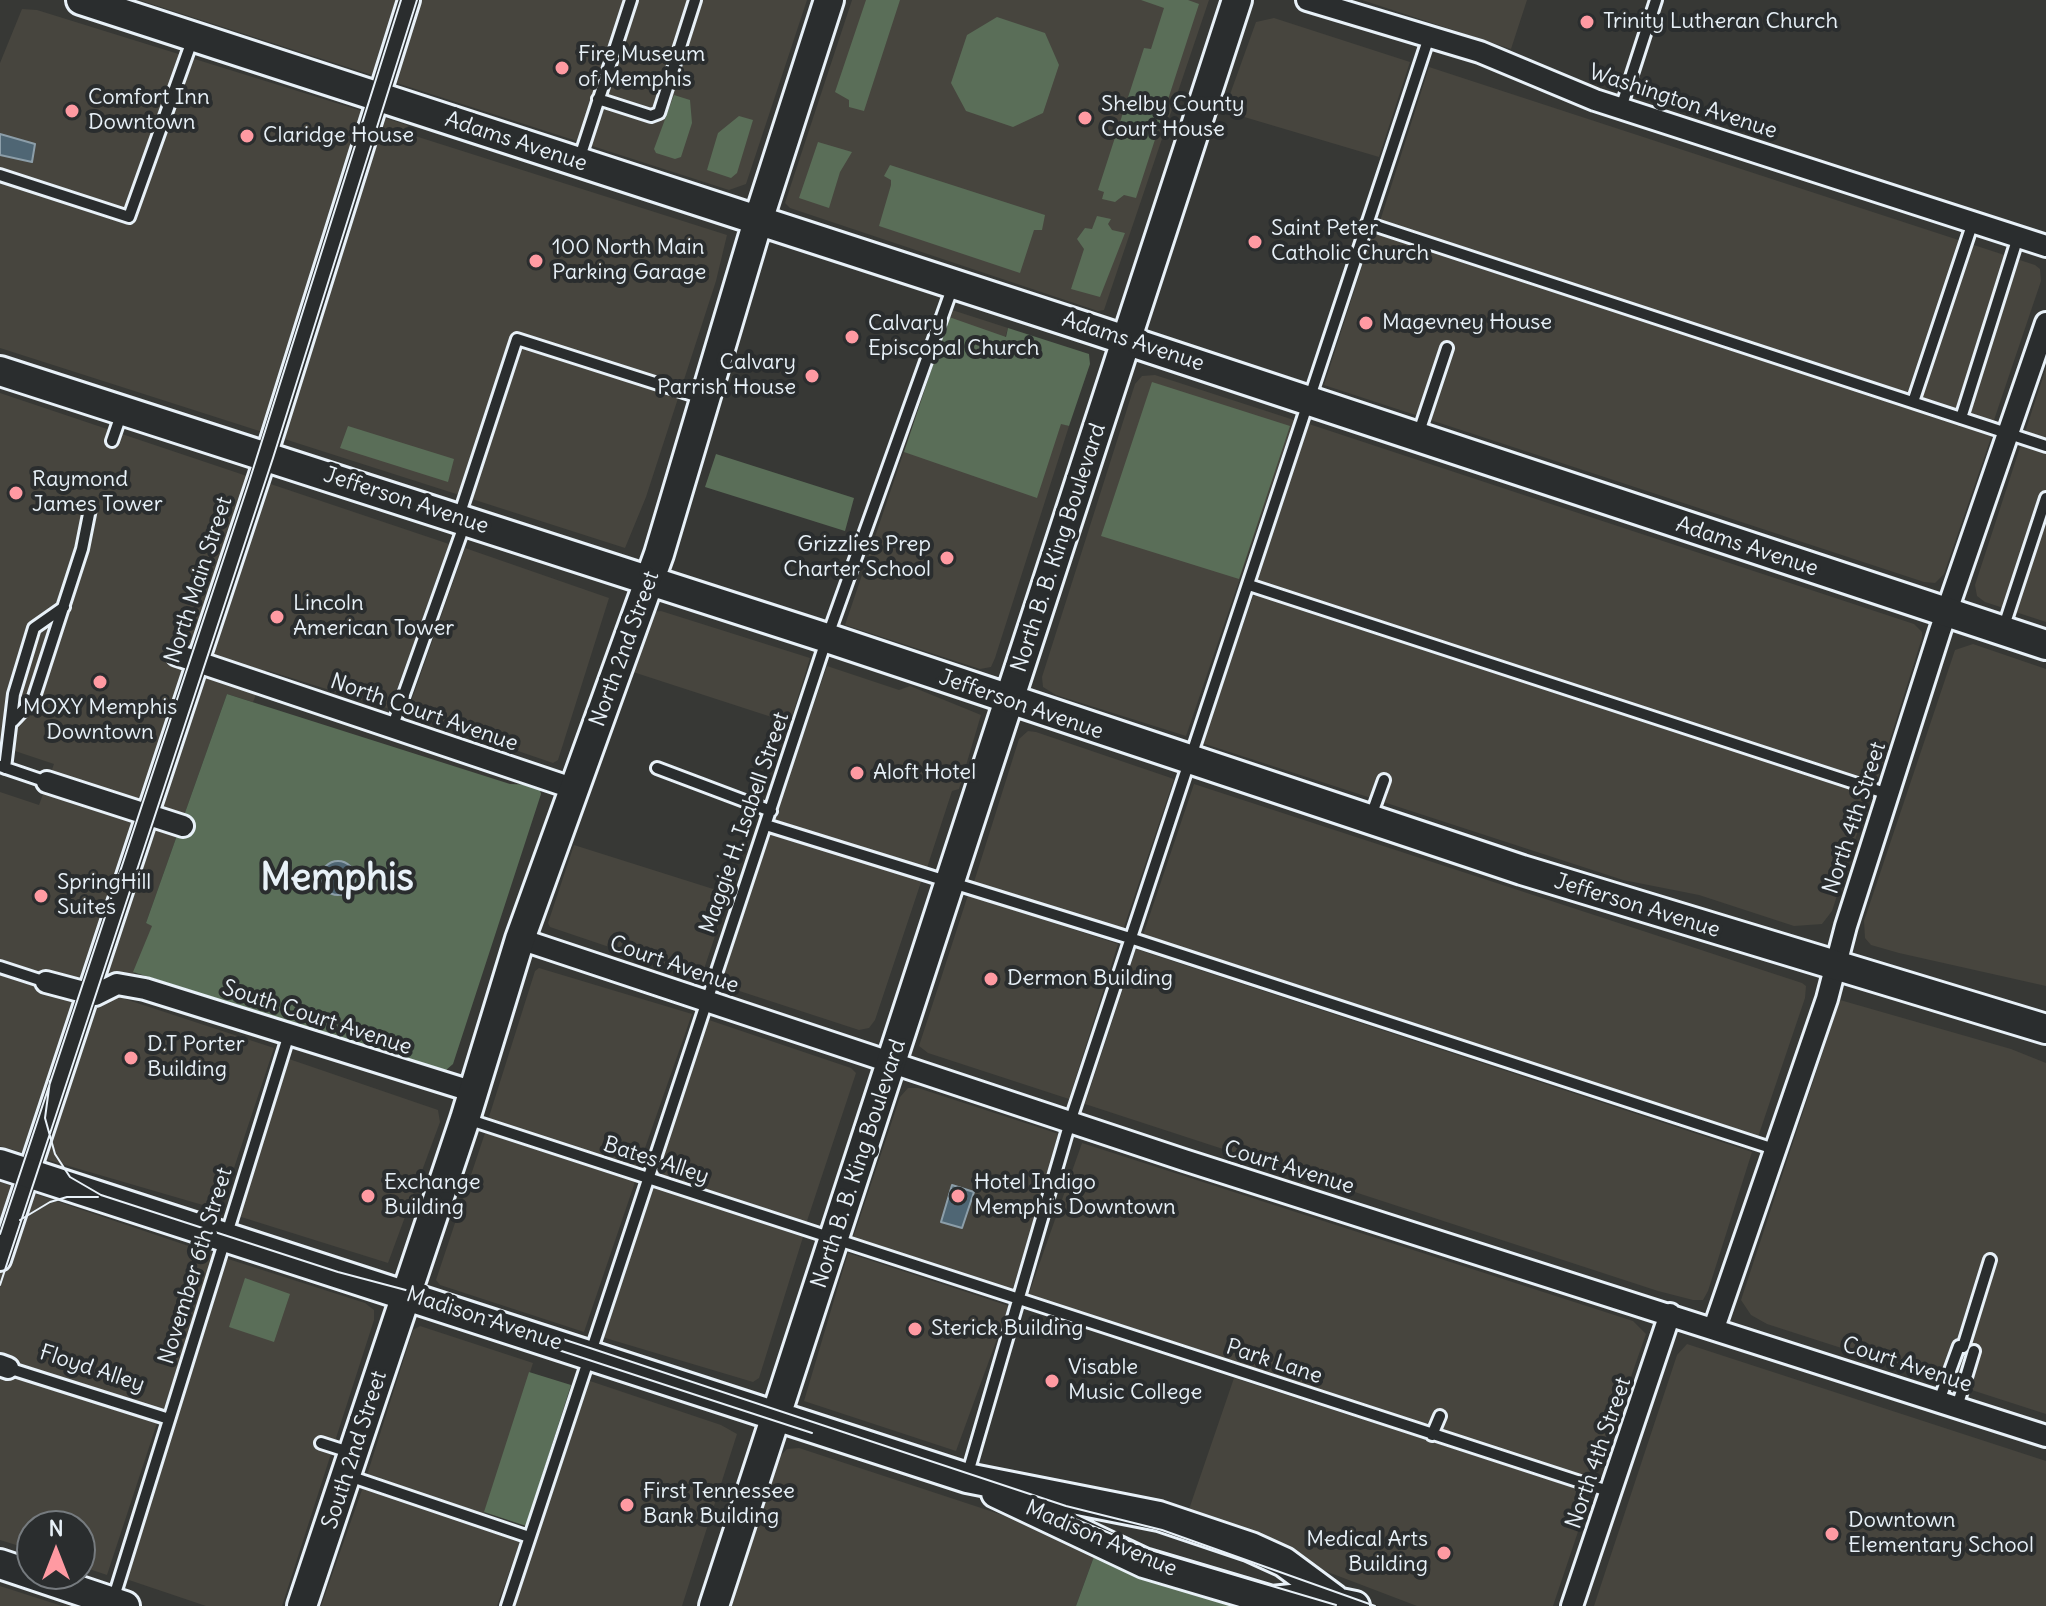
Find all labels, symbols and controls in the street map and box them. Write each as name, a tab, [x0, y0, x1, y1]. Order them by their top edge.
place label: Trinity Lutheran Church	[1603, 9, 1838, 35]
marker: Trinity Lutheran Church	[1578, 13, 1596, 31]
place label: Fire Museum of Memphis	[578, 42, 705, 94]
marker: Fire Museum of Memphis	[553, 59, 571, 77]
street label: Washington Avenue	[1586, 59, 1780, 145]
place label: Comfort Inn Downtown	[88, 85, 210, 136]
place label: Shelby County Court House	[1101, 92, 1245, 144]
marker: Comfort Inn Downtown	[63, 102, 81, 120]
street label: Adams Avenue	[442, 107, 590, 177]
marker: Shelby County Court House	[1076, 109, 1094, 127]
place label: Claridge House	[263, 123, 414, 149]
marker: Claridge House	[238, 127, 256, 145]
place label: Saint Peter Catholic Church	[1271, 216, 1429, 268]
marker: Saint Peter Catholic Church	[1246, 233, 1264, 251]
place label: 100 North Main Parking Garage	[552, 235, 706, 286]
marker: 100 North Main Parking Garage	[527, 252, 545, 270]
street label: Adams Avenue	[1059, 307, 1207, 377]
place label: Magevney House	[1382, 310, 1552, 336]
place label: Calvary Episcopal Church	[868, 311, 1039, 362]
marker: Magevney House	[1357, 314, 1375, 332]
marker: Calvary Episcopal Church	[843, 328, 861, 346]
place label: Calvary Parrish House	[657, 350, 796, 402]
marker: Calvary Parrish House	[803, 367, 821, 385]
street label: North B. B. King Boulevard	[1006, 420, 1112, 676]
street label: Jefferson Avenue	[320, 462, 492, 540]
place label: Raymond James Tower	[32, 467, 163, 518]
marker: Raymond James Tower	[7, 484, 25, 502]
street label: North Main Street	[160, 493, 238, 667]
street label: Adams Avenue	[1673, 512, 1821, 582]
place label: Grizzlies Prep Charter School	[783, 532, 931, 584]
marker: Grizzlies Prep Charter School	[938, 549, 956, 567]
street label: North 2nd Street	[585, 568, 665, 730]
place label: Lincoln American Tower	[293, 591, 454, 642]
marker: Lincoln American Tower	[268, 608, 286, 626]
street label: Jefferson Avenue	[935, 665, 1107, 745]
street label: North Court Avenue	[327, 669, 521, 757]
marker: MOXY Memphis Downtown	[91, 673, 109, 691]
place label: MOXY Memphis Downtown	[23, 695, 177, 746]
street label: Maggie H. Isabell Street	[695, 709, 795, 937]
street label: North 4th Street	[1818, 739, 1892, 897]
place label: Aloft Hotel	[873, 760, 976, 786]
marker: Aloft Hotel	[848, 764, 866, 782]
district label: Memphis	[260, 856, 414, 902]
street label: Jefferson Avenue	[1551, 868, 1723, 944]
place label: SpringHill Suites	[57, 870, 151, 922]
marker: SpringHill Suites	[32, 887, 50, 905]
street label: Court Avenue	[606, 931, 742, 999]
place label: Dermon Building	[1007, 966, 1173, 992]
marker: Dermon Building	[982, 970, 1000, 988]
street label: South Court Avenue	[219, 975, 415, 1061]
place label: D.T Porter Building	[147, 1032, 245, 1084]
street label: North B. B. King Boulevard	[806, 1036, 912, 1292]
marker: D.T Porter Building	[122, 1049, 140, 1067]
street label: Bates Alley	[600, 1132, 712, 1190]
street label: Court Avenue	[1221, 1136, 1357, 1200]
street label: November 6th Street	[154, 1165, 238, 1367]
place label: Exchange Building	[384, 1170, 481, 1222]
place label: Hotel Indigo Memphis Downtown	[974, 1170, 1176, 1222]
marker: Exchange Building	[359, 1187, 377, 1205]
marker: Hotel Indigo Memphis Downtown	[949, 1187, 967, 1205]
street label: Madison Avenue	[403, 1281, 565, 1357]
place label: Sterick Building	[931, 1316, 1083, 1342]
marker: Sterick Building	[906, 1320, 924, 1338]
street label: Court Avenue	[1839, 1332, 1975, 1398]
street label: Park Lane	[1223, 1334, 1325, 1390]
street label: Floyd Alley	[36, 1340, 148, 1398]
place label: Visable Music College	[1068, 1355, 1202, 1406]
street label: South 2nd Street	[317, 1368, 393, 1532]
marker: Visable Music College	[1043, 1372, 1061, 1390]
street label: North 4th Street	[1561, 1374, 1637, 1532]
place label: First Tennessee Bank Building	[643, 1479, 795, 1530]
street label: Madison Avenue	[1021, 1495, 1181, 1583]
marker: First Tennessee Bank Building	[618, 1496, 636, 1514]
place label: Downtown Elementary School	[1848, 1508, 2034, 1560]
north arrow	[16, 1510, 96, 1590]
text: N	[48, 1514, 64, 1542]
marker: Downtown Elementary School	[1823, 1525, 1841, 1543]
place label: Medical Arts Building	[1306, 1527, 1428, 1578]
marker: Medical Arts Building	[1435, 1544, 1453, 1562]

